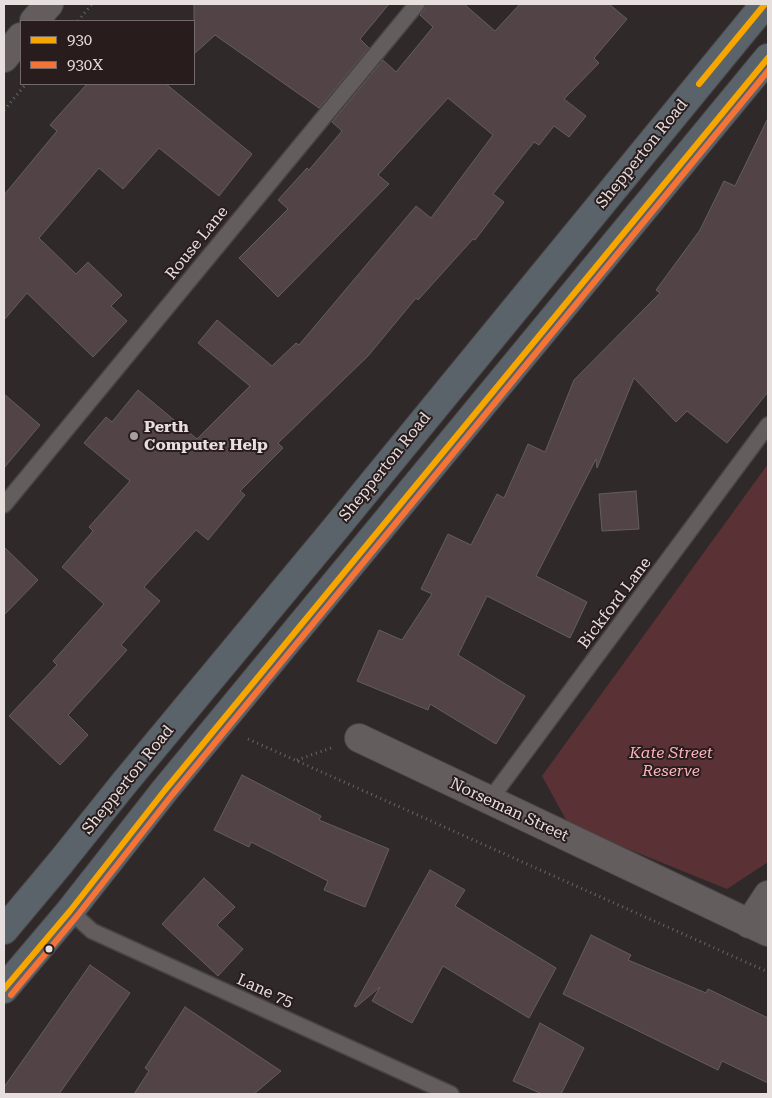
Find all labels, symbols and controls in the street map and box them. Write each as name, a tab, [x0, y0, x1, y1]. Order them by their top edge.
legend	[20, 20, 195, 85]
text: 930	[67, 31, 92, 49]
text: 930X	[67, 56, 103, 74]
street label: Shepperton Road	[592, 96, 692, 212]
street label: Rouse Lane	[162, 202, 232, 284]
street label: Shepperton Road	[335, 409, 435, 525]
place label: Perth Computer Help	[144, 417, 268, 455]
marker: Perth Computer Help	[128, 430, 140, 442]
street label: Bickford Lane	[574, 554, 656, 652]
street label: Shepperton Road	[78, 722, 178, 838]
park label: Kate Street Reserve	[629, 743, 713, 781]
street label: Norseman Street	[447, 774, 571, 846]
unlabelled marker	[44, 944, 54, 954]
street label: Lane 75	[234, 970, 296, 1012]

